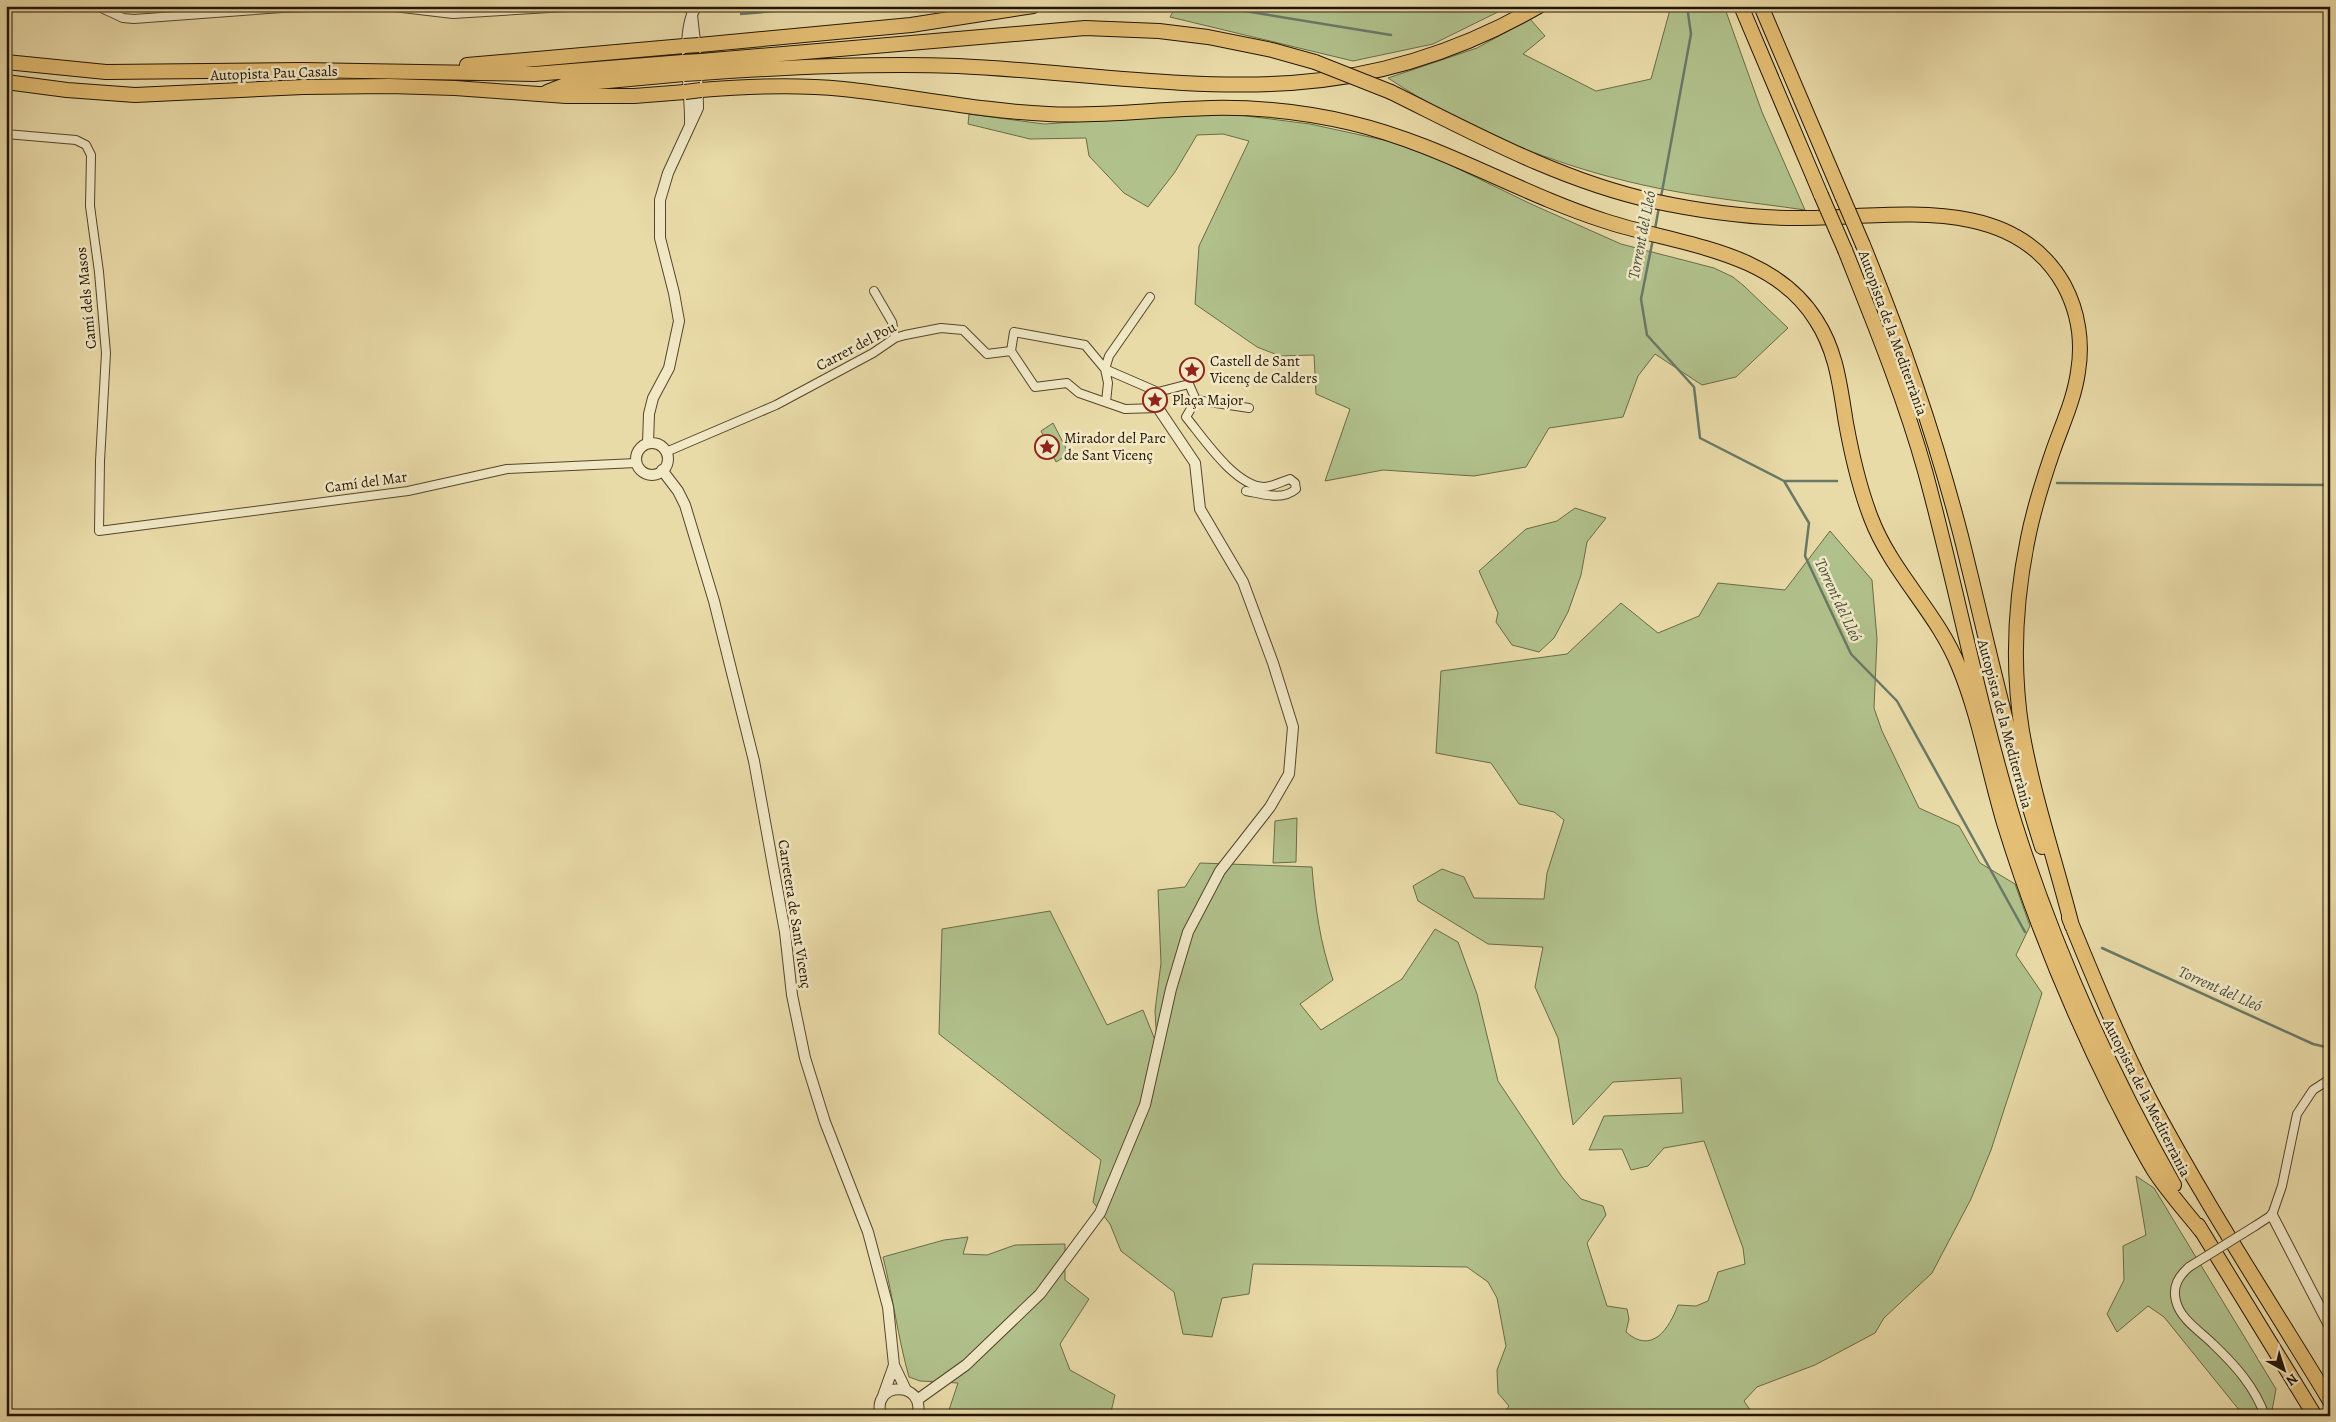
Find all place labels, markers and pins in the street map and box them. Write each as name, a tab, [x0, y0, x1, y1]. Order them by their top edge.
place label: Castell de Sant Vicenç de Calders	[1209, 351, 1318, 388]
place icon: Castell de Sant Vicenç de Calders	[1179, 357, 1205, 383]
place icon: Plaça Major	[1142, 387, 1168, 413]
place label: Plaça Major	[1172, 390, 1244, 410]
place label: Mirador del Parc de Sant Vicenç	[1064, 428, 1166, 465]
place icon: Mirador del Parc de Sant Vicenç	[1034, 434, 1060, 460]

